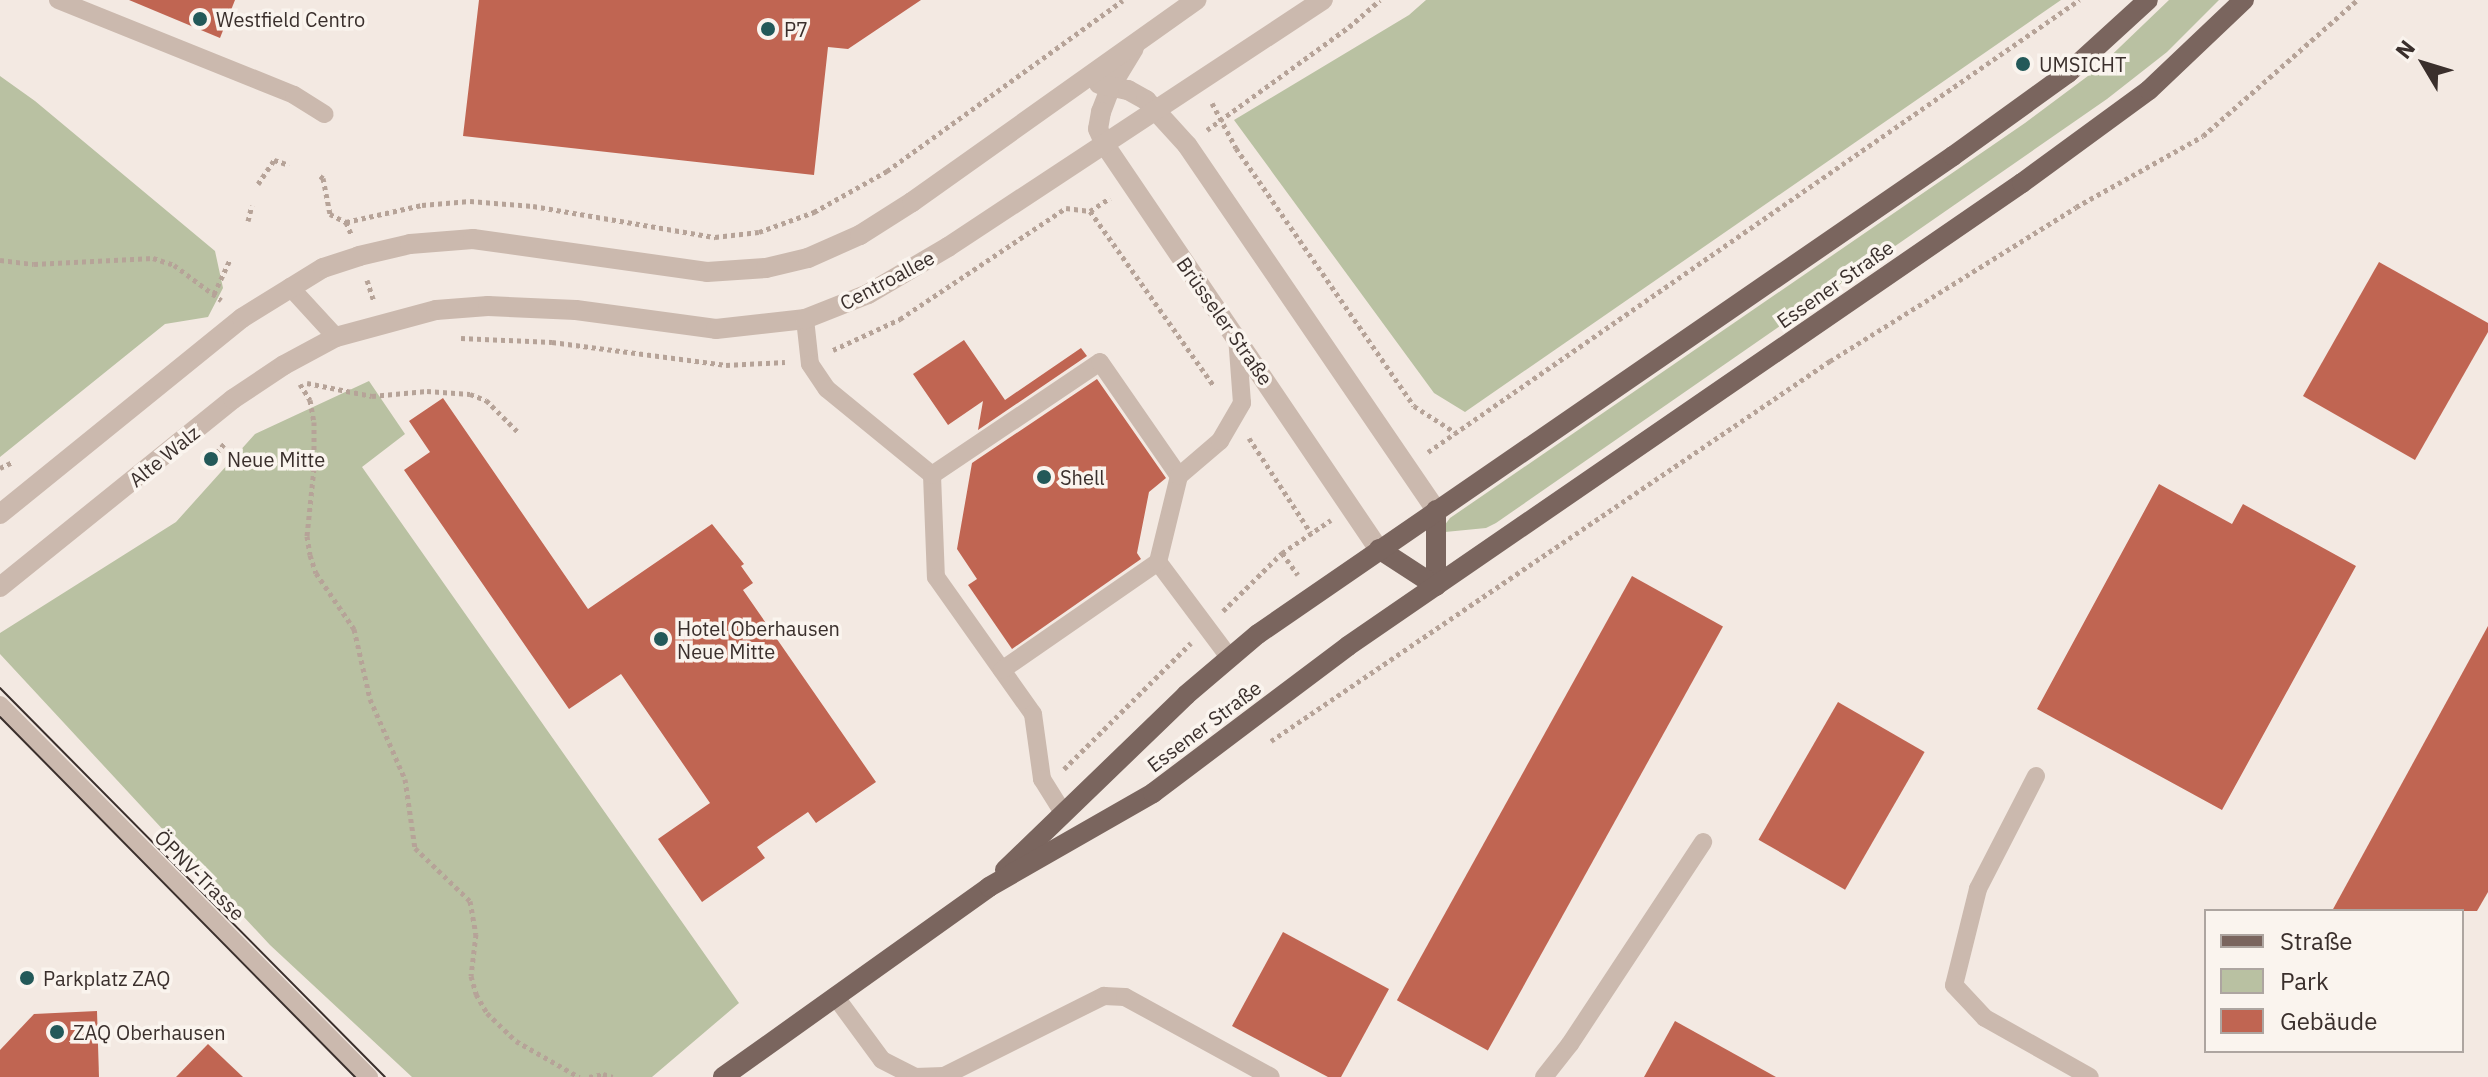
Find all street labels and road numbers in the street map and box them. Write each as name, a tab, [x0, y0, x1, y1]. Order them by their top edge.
street label: Essener Straße	[1772, 235, 1898, 333]
street label: Centroallee	[836, 245, 938, 315]
street label: Brüsseler Straße	[1172, 252, 1278, 390]
street label: Alte Walz	[124, 420, 204, 492]
street label: Essener Straße	[1142, 675, 1266, 777]
street label: ÖPNV-Trasse	[150, 825, 250, 925]

